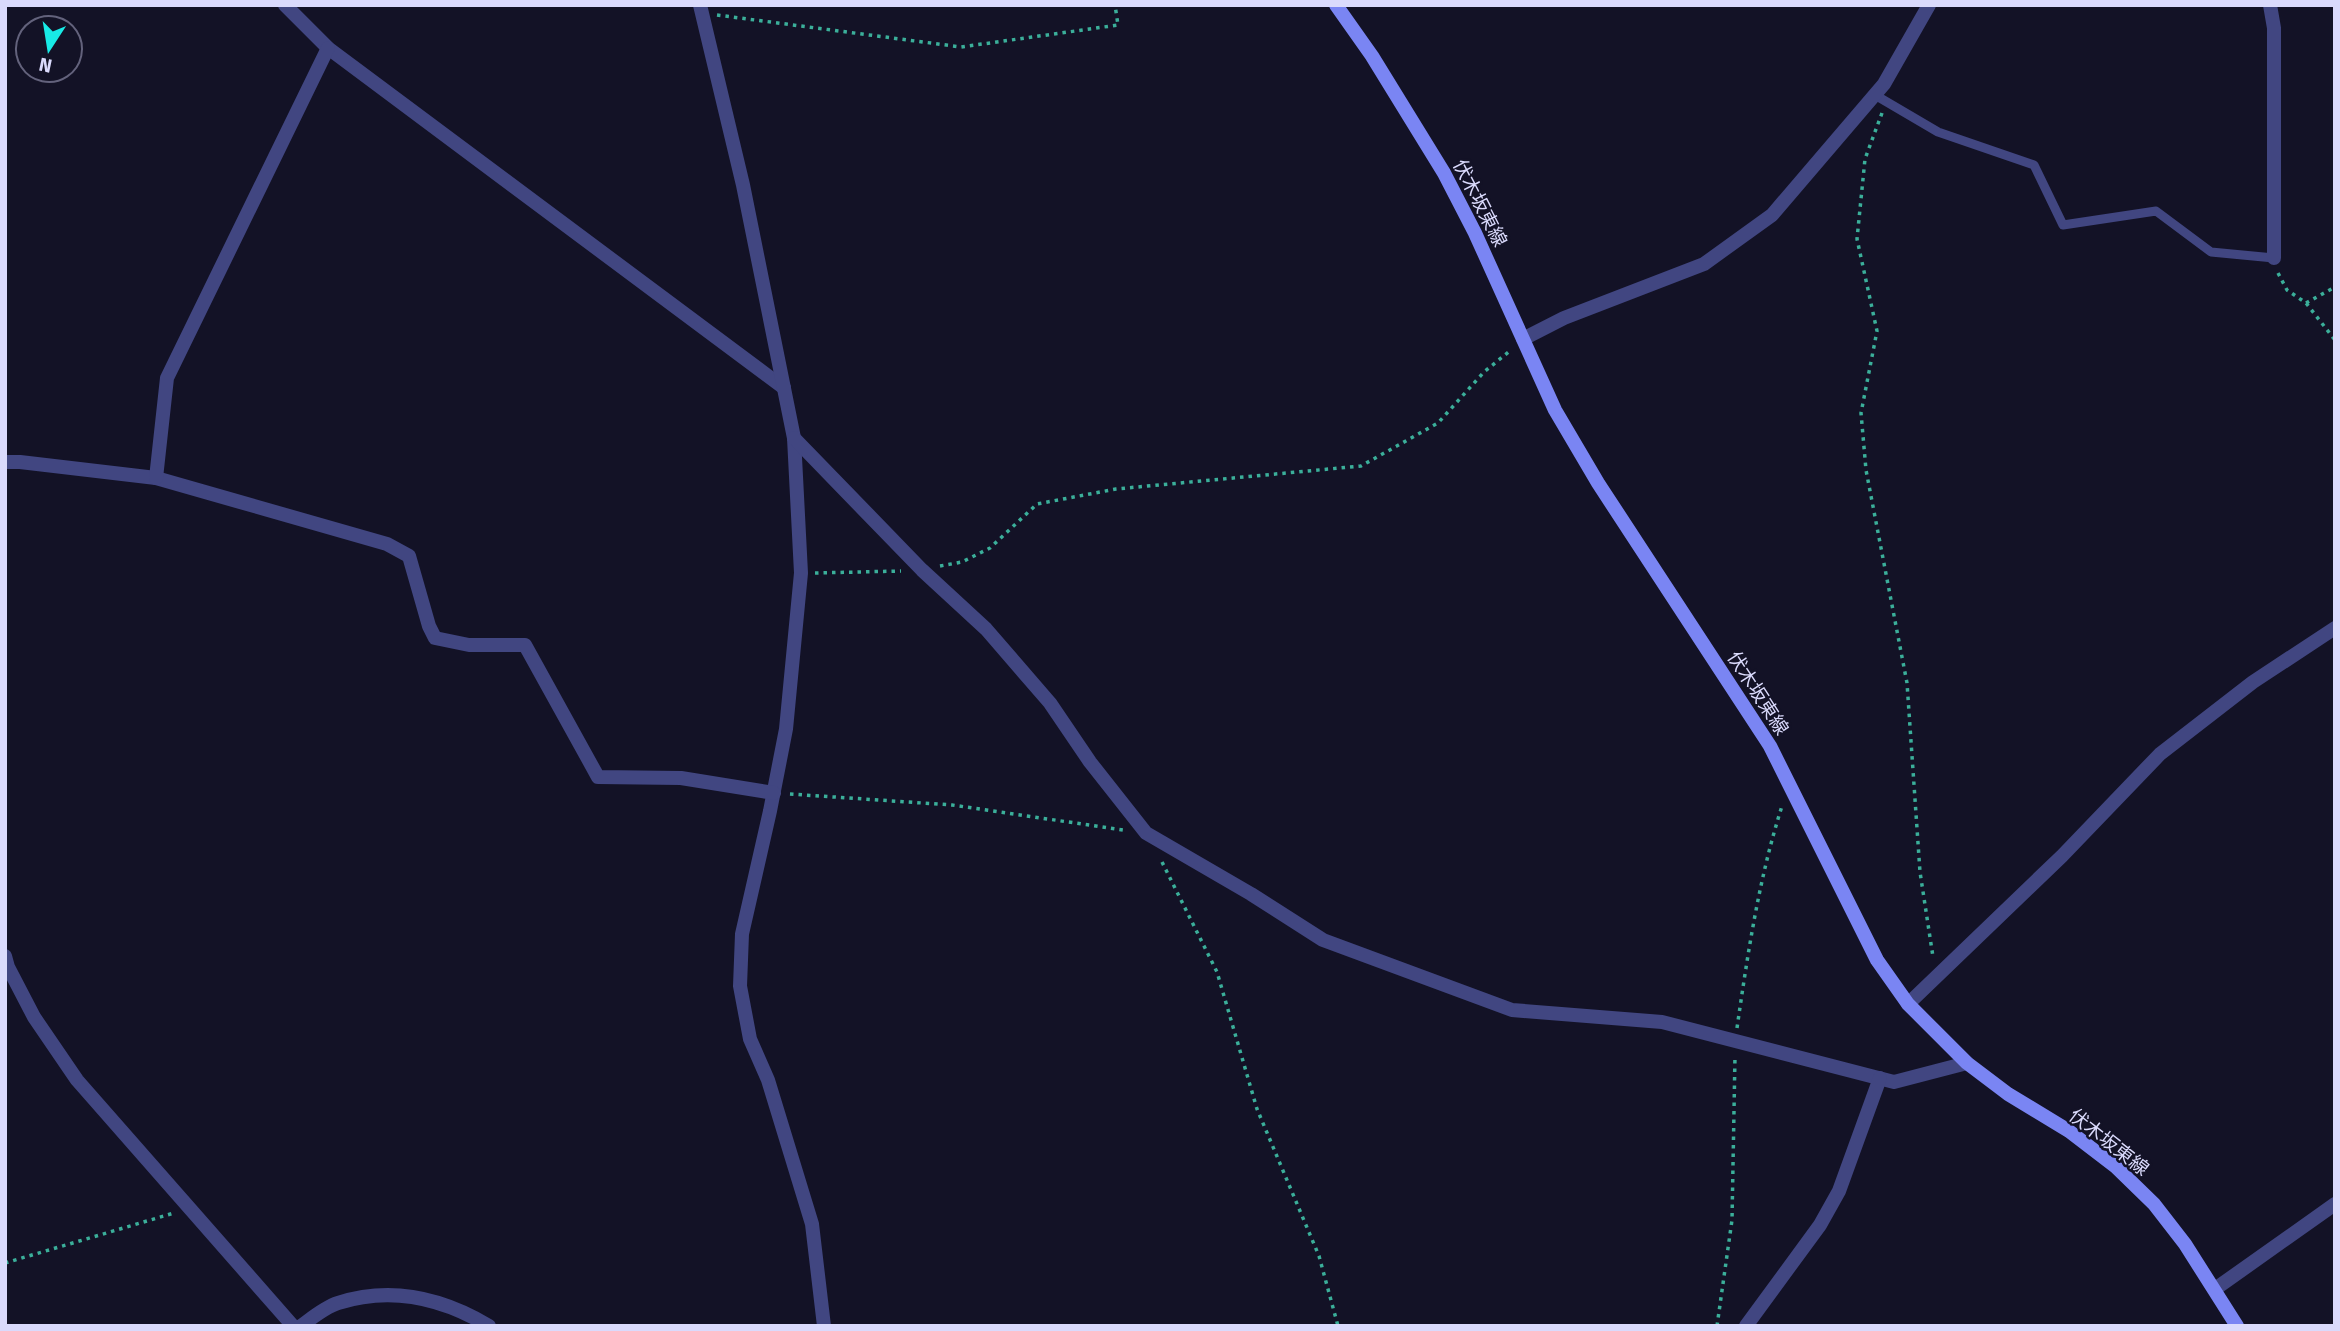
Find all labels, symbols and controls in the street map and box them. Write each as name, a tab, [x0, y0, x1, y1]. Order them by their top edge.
north arrow	[14, 14, 84, 84]
text: N	[37, 53, 54, 78]
street label: 伏木坂東線	[1448, 155, 1512, 251]
street label: 伏木坂東線	[1722, 647, 1794, 739]
street label: 伏木坂東線	[2064, 1104, 2154, 1180]

